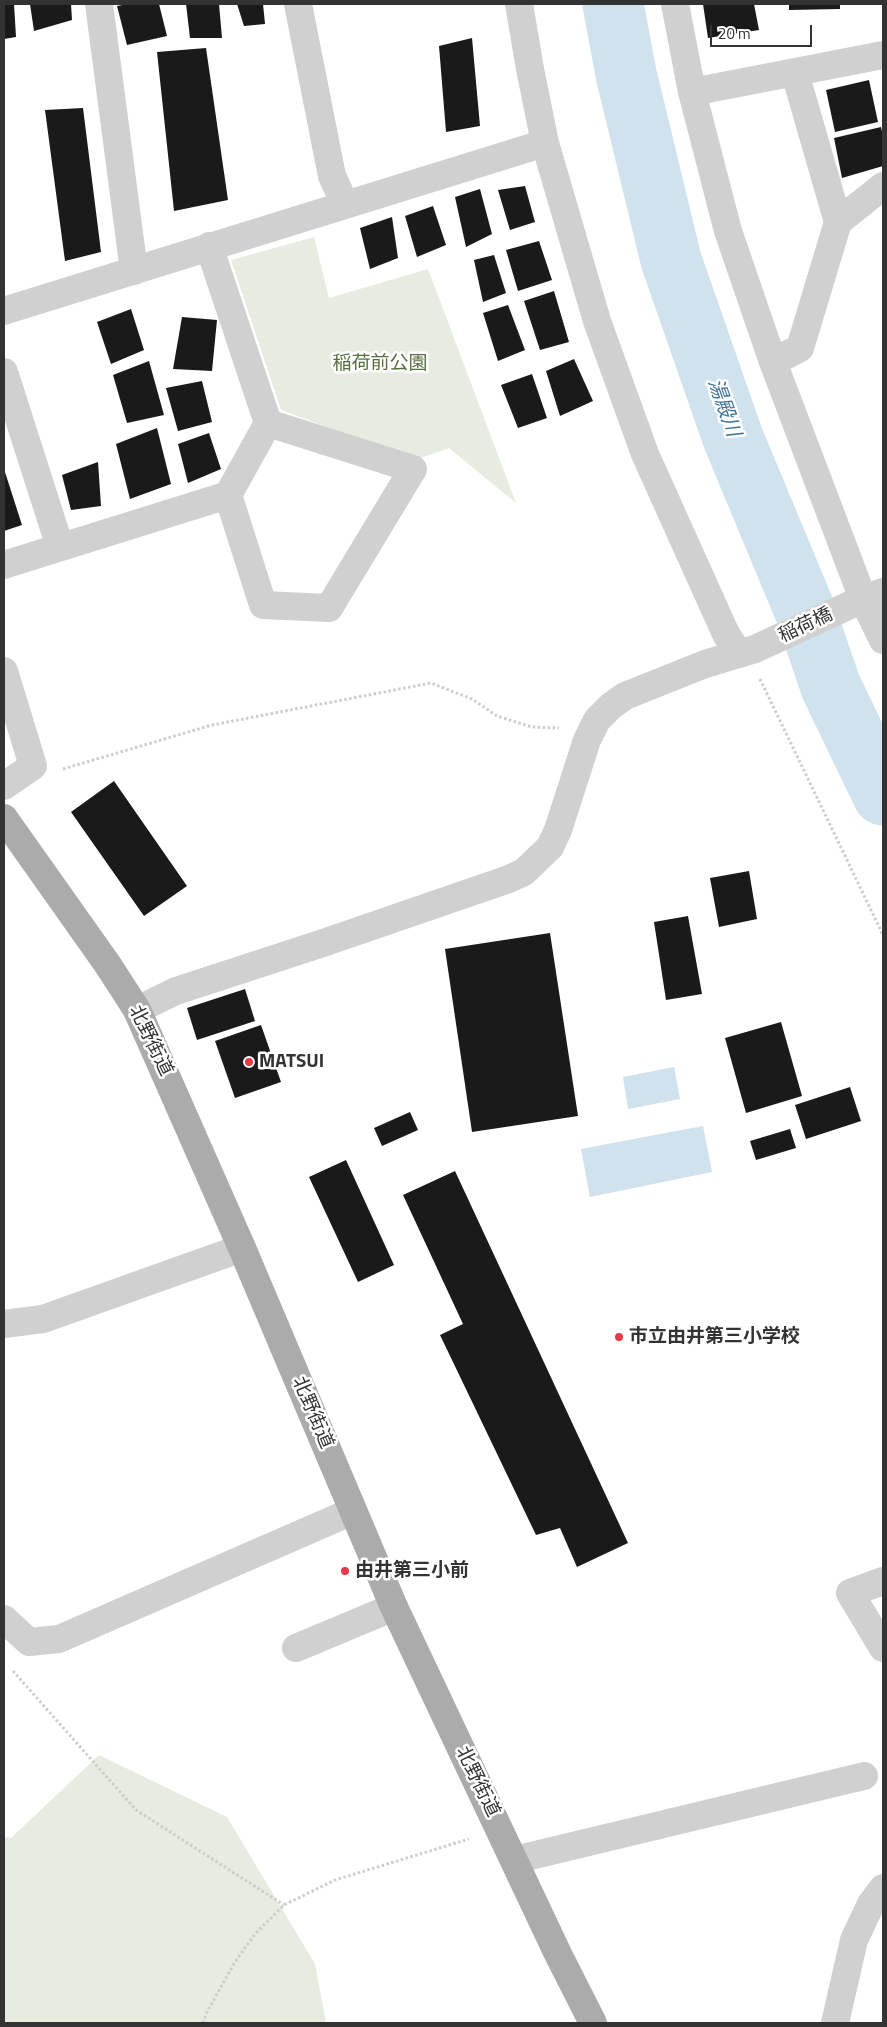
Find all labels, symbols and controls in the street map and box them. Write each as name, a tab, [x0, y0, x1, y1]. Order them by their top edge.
scale bar	[712, 15, 814, 47]
text: 20 m	[718, 22, 751, 45]
park label: 稲荷前公園	[333, 353, 427, 375]
water label: 湯殿川	[701, 376, 745, 440]
street label: 稲荷橋	[775, 604, 837, 648]
street label: 北野街道	[123, 1002, 177, 1080]
place label: MATSUI	[259, 1051, 324, 1073]
marker: MATSUI	[243, 1056, 255, 1068]
place label: 市立由井第三小学校	[629, 1326, 800, 1348]
marker: 市立由井第三小学校	[613, 1331, 625, 1343]
street label: 北野街道	[287, 1374, 337, 1452]
place label: 由井第三小前	[355, 1560, 469, 1582]
marker: 由井第三小前	[339, 1565, 351, 1577]
street label: 北野街道	[450, 1743, 504, 1821]

